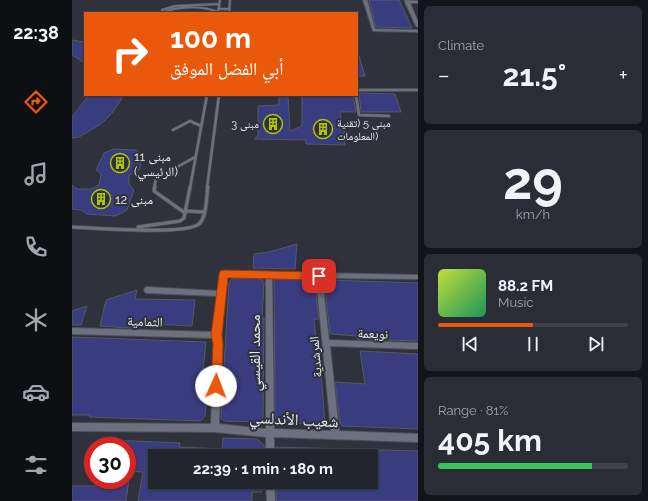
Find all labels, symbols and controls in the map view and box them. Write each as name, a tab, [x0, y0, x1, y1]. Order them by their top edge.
text: 22:38	[13, 22, 59, 43]
text: 100 m	[170, 22, 251, 55]
icon: right	[104, 28, 156, 80]
text: Climate	[438, 38, 484, 53]
text: أبي الفضل الموفق	[170, 58, 284, 79]
text: 21.5°	[503, 58, 566, 93]
text: −	[438, 62, 450, 88]
text: +	[619, 62, 628, 88]
icon: directions	[22, 88, 50, 116]
building icon: مبنى 3	[262, 113, 284, 135]
place label: مبنى 5 (تقنية المعلومات)	[337, 117, 391, 143]
place label: مبنى 3	[231, 118, 259, 131]
building icon: مبنى 5 (تقنية المعلومات)	[312, 118, 334, 140]
place label: مبنى 11 (الرئيسي)	[134, 149, 178, 182]
text: 29	[503, 150, 563, 211]
building icon: مبنى 11 (الرئيسي)	[109, 152, 131, 174]
icon: music	[22, 160, 50, 188]
building icon: مبنى 12	[90, 188, 112, 210]
place label: مبنى 12	[115, 192, 153, 208]
text: km/h	[516, 207, 550, 222]
icon: phone	[22, 233, 50, 261]
pin	[302, 259, 336, 293]
icon: arrive	[308, 265, 330, 287]
text: 88.2 FM	[498, 277, 553, 295]
text: Music	[498, 295, 533, 310]
icon: climate	[22, 306, 50, 334]
street label: الثمامية	[127, 313, 163, 330]
street label: محمد القيسي	[245, 315, 267, 391]
street label: نويعمة	[357, 325, 389, 343]
icon: previous	[459, 333, 481, 355]
icon: pause	[522, 333, 544, 355]
icon: next	[585, 333, 607, 355]
street label: المرشدية	[306, 336, 326, 378]
position arrow	[195, 365, 237, 407]
icon: car	[22, 378, 50, 406]
text: Range · 81%	[438, 403, 508, 418]
street label: شعيب الأندلسي	[249, 408, 339, 434]
text: 405 km	[438, 423, 542, 458]
speed limit sign: 30	[84, 437, 136, 489]
icon: filters	[22, 451, 50, 479]
text: 22:39 · 1 min · 180 m	[193, 460, 333, 478]

